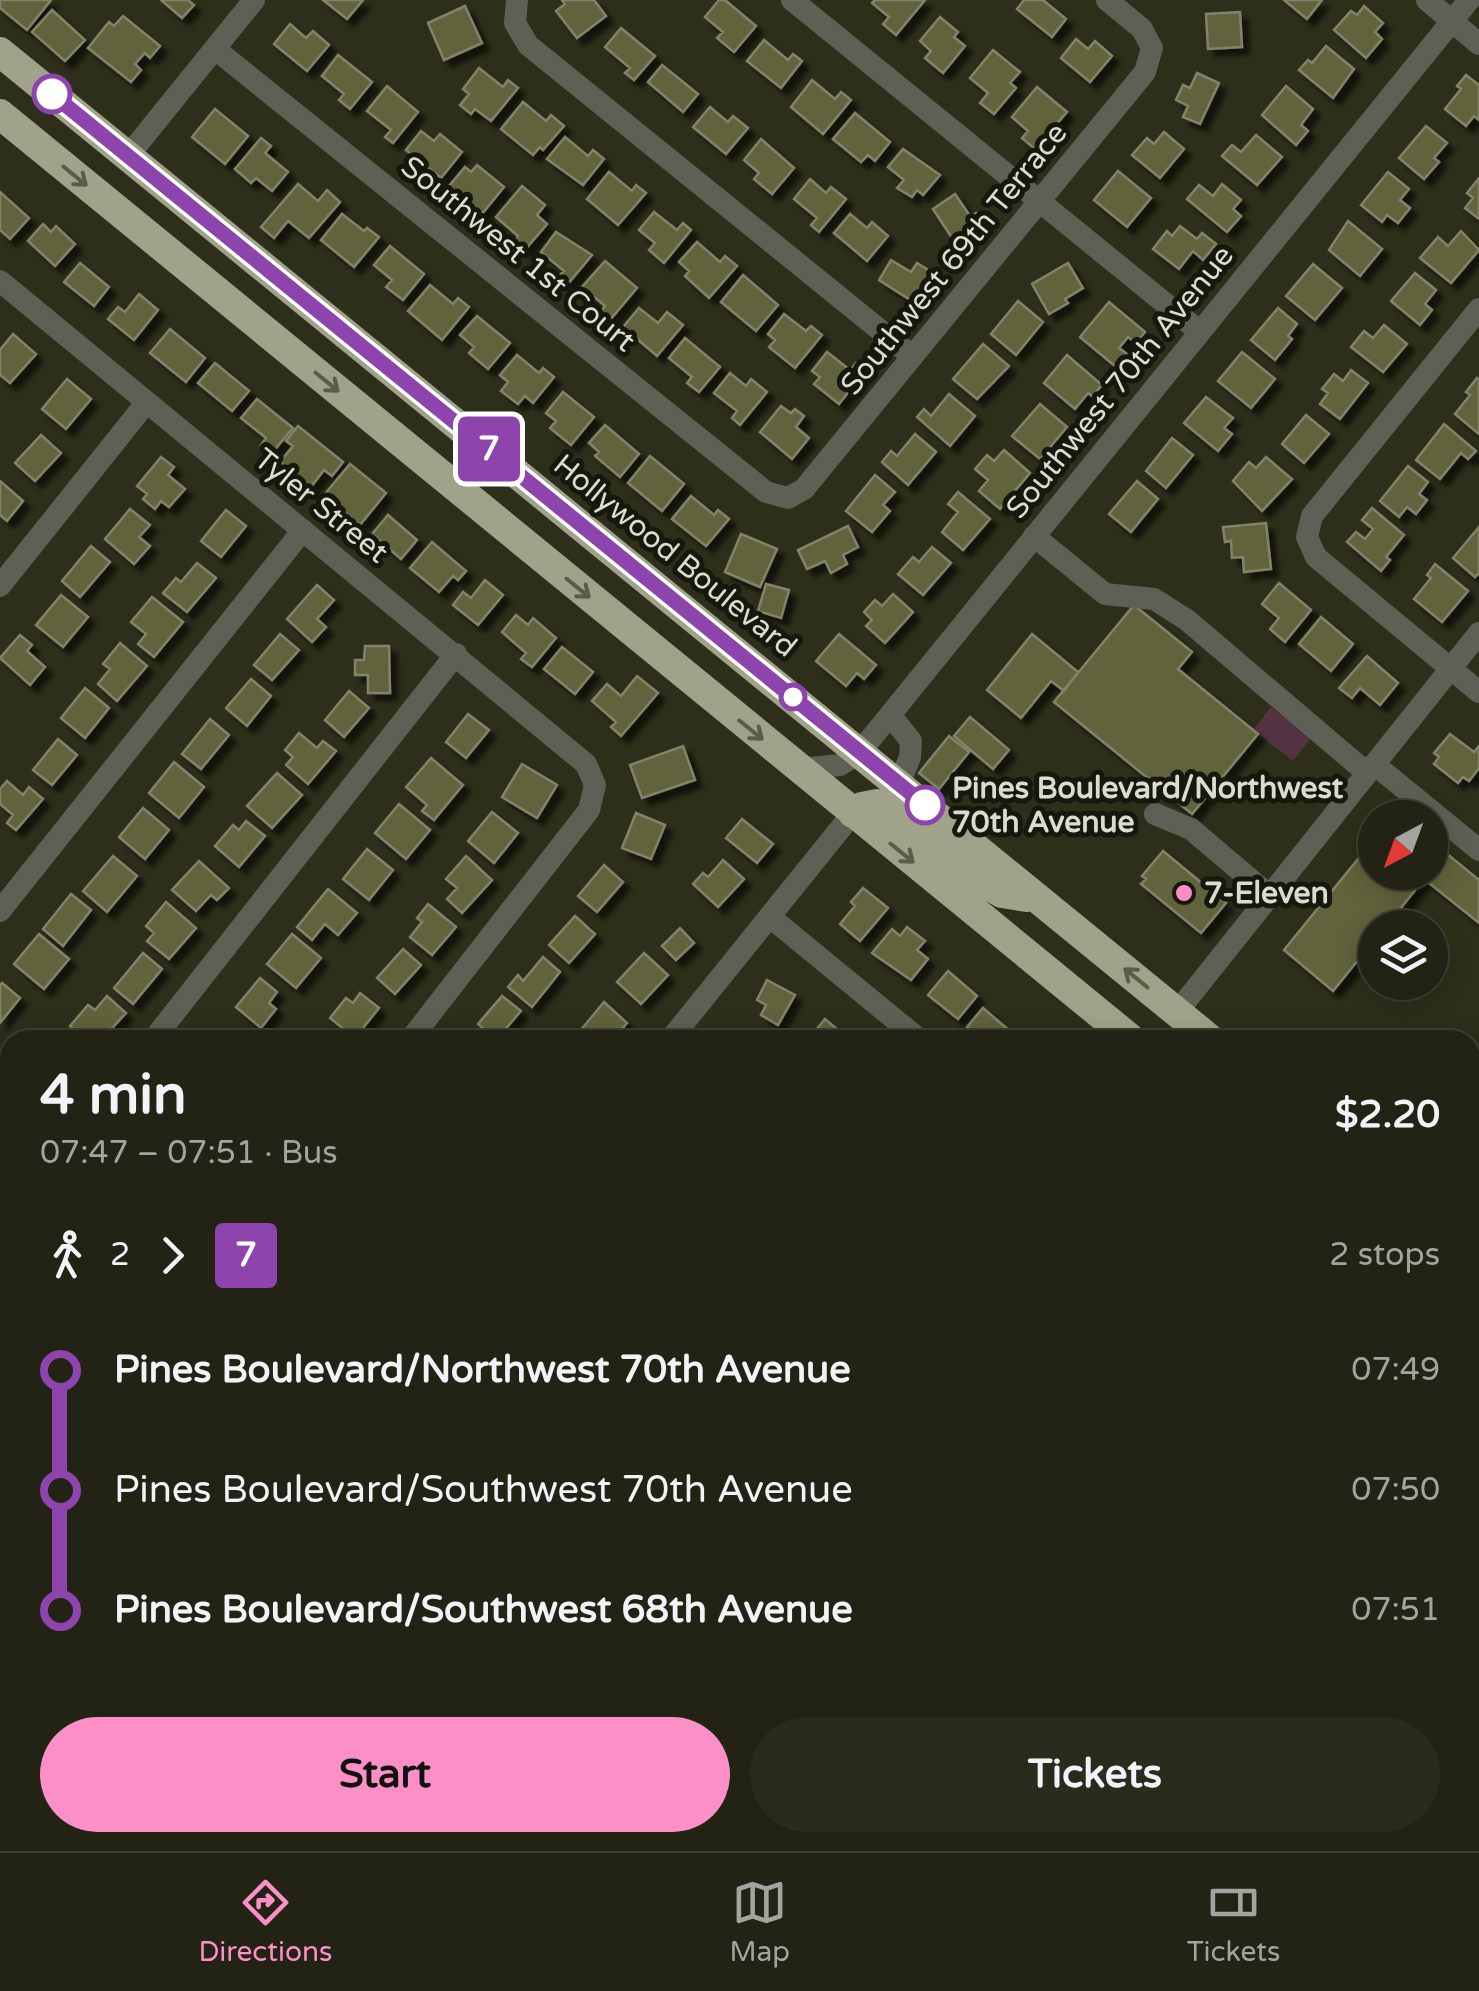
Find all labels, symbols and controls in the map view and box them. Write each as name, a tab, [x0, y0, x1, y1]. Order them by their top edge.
unlabelled marker	[33, 75, 71, 113]
street label: Southwest 69th Terrace	[833, 115, 1075, 403]
street label: Southwest 1st Court	[393, 148, 643, 360]
one-way arrow	[62, 165, 88, 187]
street label: Southwest 70th Avenue	[998, 238, 1242, 526]
one-way arrow	[313, 371, 339, 393]
line badge: 7	[456, 416, 522, 482]
text: 7	[478, 428, 500, 470]
street label: Tyler Street	[247, 441, 395, 571]
street label: Hollywood Boulevard	[546, 447, 804, 665]
one-way arrow	[565, 577, 591, 599]
unlabelled marker	[780, 684, 806, 710]
one-way arrow	[737, 718, 764, 740]
place label: Pines Boulevard/Northwest 70th Avenue	[952, 770, 1344, 841]
marker: Pines Boulevard/Northwest 70th Avenue	[906, 786, 944, 824]
north arrow	[1358, 800, 1448, 890]
map controls	[1358, 800, 1448, 1000]
one-way arrow	[889, 842, 915, 864]
place label: 7-Eleven	[1204, 875, 1329, 912]
marker: 7-Eleven	[1173, 882, 1195, 904]
button: layers	[1358, 910, 1448, 1000]
one-way arrow	[1124, 967, 1150, 989]
text: 4 min	[40, 1063, 187, 1129]
text: $2.20	[1335, 1092, 1440, 1138]
text: 07:47 – 07:51 · Bus	[40, 1134, 338, 1172]
icon: walk	[40, 1228, 95, 1283]
icon: forward	[145, 1228, 200, 1283]
text: 7	[235, 1234, 257, 1276]
text: 2	[110, 1236, 130, 1274]
text: 2 stops	[1329, 1236, 1440, 1274]
text: Pines Boulevard/Northwest 70th Avenue	[114, 1347, 851, 1393]
text: 07:49	[1351, 1351, 1440, 1389]
text: Pines Boulevard/Southwest 70th Avenue	[114, 1467, 853, 1513]
text: 07:50	[1351, 1471, 1440, 1509]
text: Pines Boulevard/Southwest 68th Avenue	[114, 1587, 853, 1633]
text: 07:51	[1351, 1591, 1440, 1629]
button: Start	[40, 1717, 730, 1832]
button: Tickets	[750, 1717, 1440, 1832]
tab: Directions	[198, 1875, 332, 1969]
tab: Map	[729, 1875, 790, 1969]
tab: Tickets	[1187, 1875, 1280, 1969]

